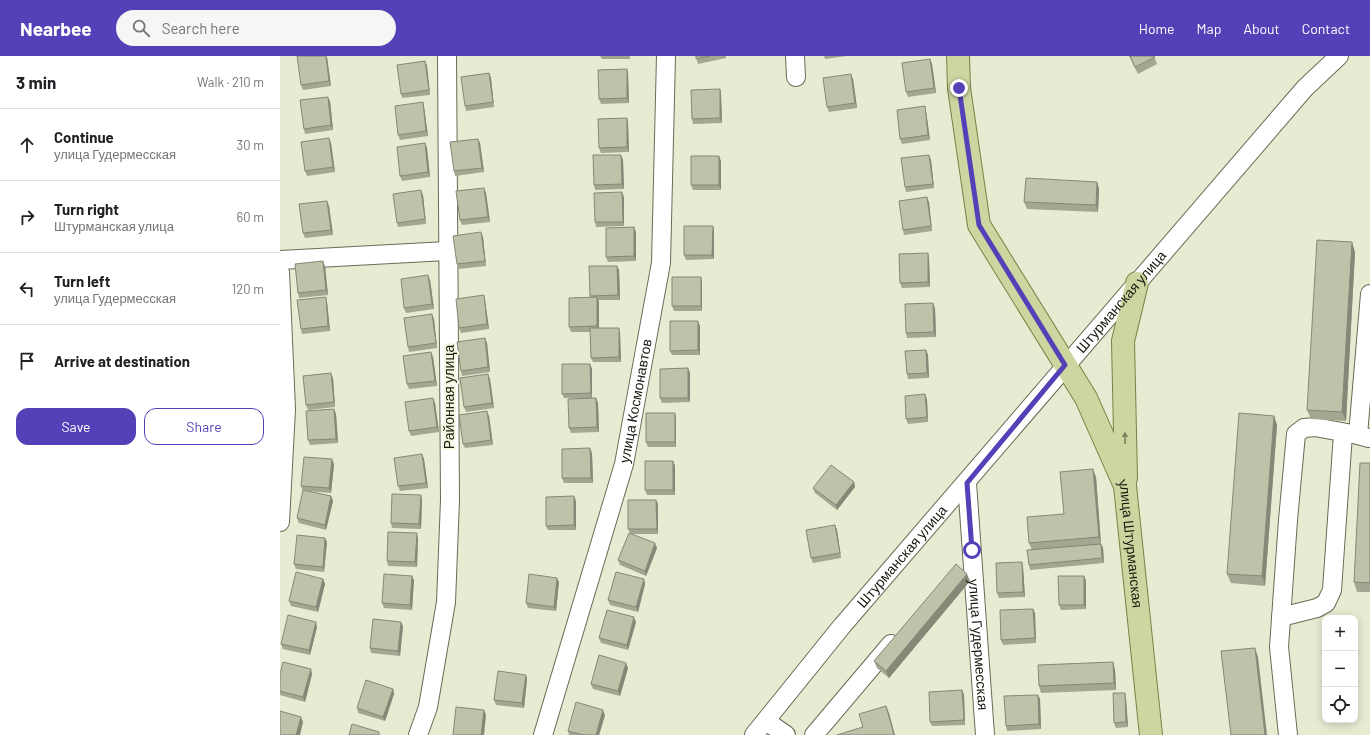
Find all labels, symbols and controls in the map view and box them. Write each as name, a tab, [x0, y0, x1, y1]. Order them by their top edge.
search box	[116, 10, 396, 46]
text: Nearbee	[20, 17, 92, 40]
icon: search	[130, 17, 152, 39]
text: Search here	[162, 19, 240, 37]
text: Home	[1139, 20, 1175, 37]
text: Map	[1197, 20, 1221, 37]
text: About	[1243, 20, 1280, 37]
text: Contact	[1302, 20, 1350, 37]
text: 3 min	[16, 72, 56, 92]
text: Walk · 210 m	[197, 74, 264, 90]
route end	[950, 79, 968, 97]
text: Continue	[54, 128, 114, 146]
icon: ahead	[16, 134, 38, 156]
text: 30 m	[237, 137, 264, 153]
text: улица Гудермесская	[54, 146, 176, 162]
text: Turn right	[54, 200, 119, 218]
icon: right	[16, 206, 38, 228]
text: 60 m	[237, 209, 264, 225]
text: Штурманская улица	[54, 218, 174, 234]
street label: Штурманская улица	[1072, 247, 1170, 356]
text: Turn left	[54, 272, 110, 290]
icon: left	[16, 278, 38, 300]
text: 120 m	[232, 281, 264, 297]
text: улица Гудермесская	[54, 290, 176, 306]
street label: улица Космонавтов	[615, 337, 655, 464]
street label: Районная улица	[440, 345, 457, 449]
icon: arrive	[16, 350, 38, 372]
text: Arrive at destination	[54, 352, 190, 370]
button: Save	[16, 408, 136, 445]
button: Share	[144, 408, 264, 445]
one-way arrow	[1122, 431, 1128, 444]
street label: улица Штурманская	[1115, 476, 1147, 609]
street label: Штурманская улица	[853, 501, 950, 611]
route start	[963, 541, 981, 559]
street label: улица Гудермесская	[966, 578, 992, 711]
map controls	[1322, 615, 1358, 723]
button: +	[1322, 615, 1358, 651]
button: −	[1322, 651, 1358, 687]
button: locate	[1322, 687, 1358, 723]

